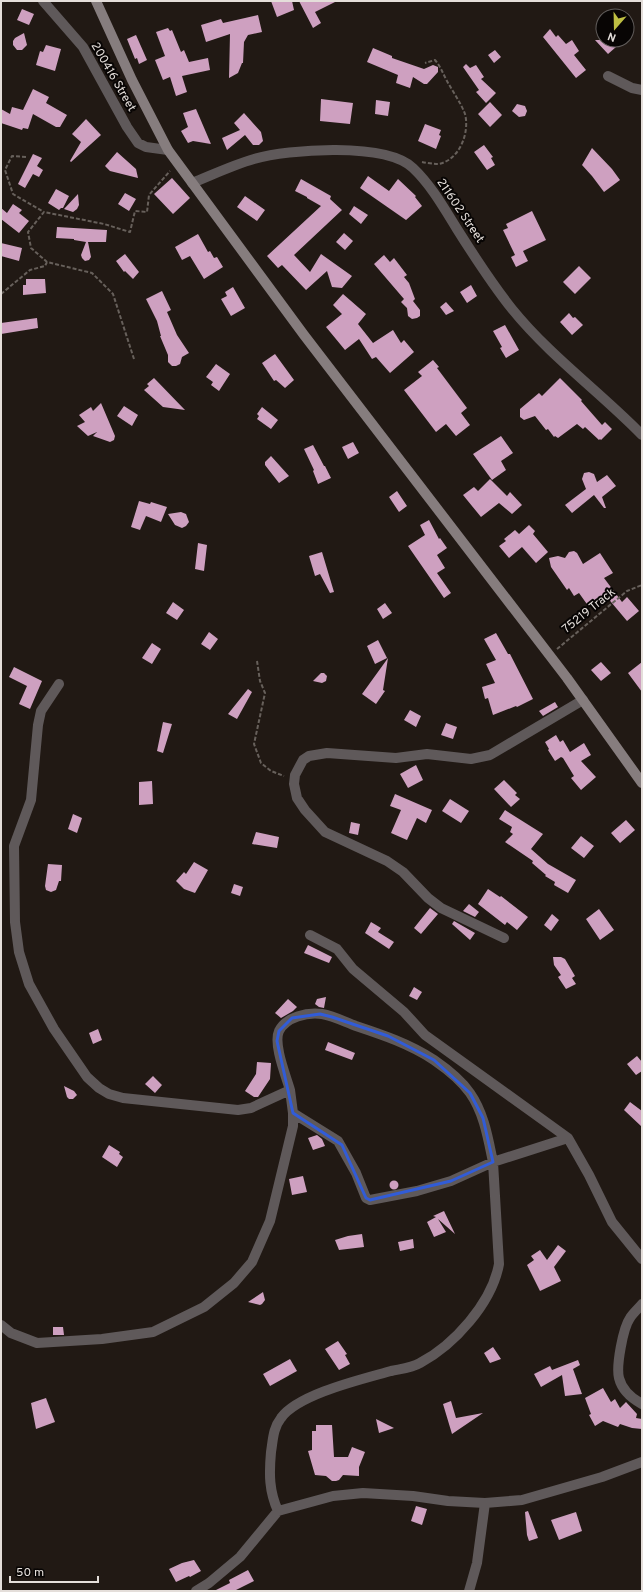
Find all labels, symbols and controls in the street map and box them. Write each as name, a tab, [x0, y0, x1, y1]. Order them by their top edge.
north arrow	[595, 8, 635, 48]
text: N	[606, 29, 618, 44]
street label: 200416 Street	[87, 39, 139, 115]
street label: 211602 Street	[433, 176, 487, 246]
street label: 75219 Track	[559, 585, 619, 637]
scale bar	[10, 1558, 98, 1584]
text: 50 m	[16, 1565, 44, 1581]

